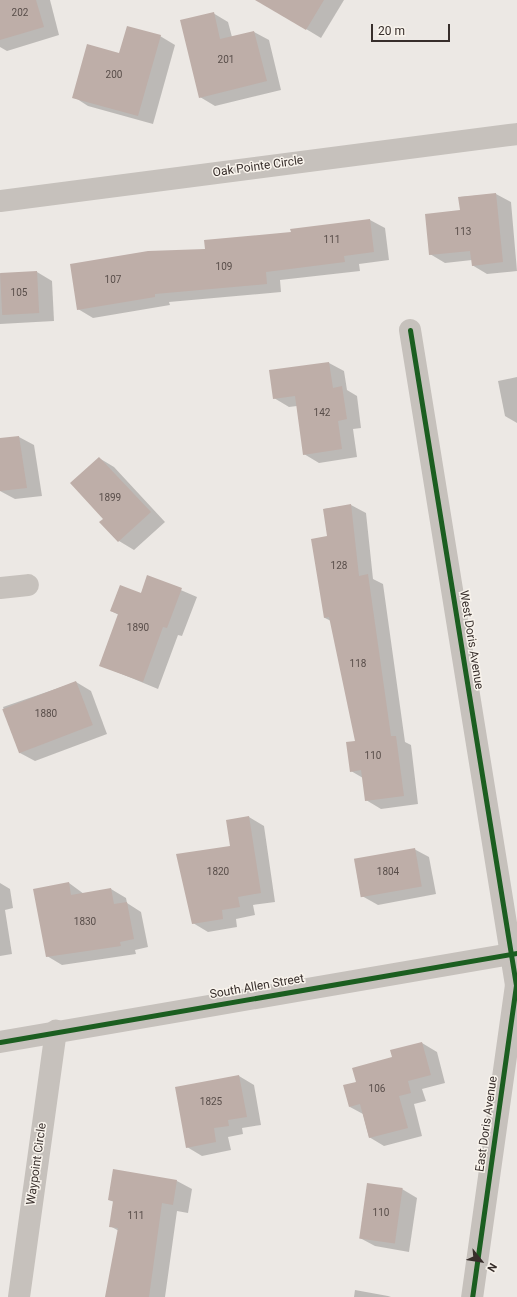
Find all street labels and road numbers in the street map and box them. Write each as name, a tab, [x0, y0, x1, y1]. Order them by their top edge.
street label: Oak Pointe Circle	[212, 154, 304, 180]
street label: West Doris Avenue	[456, 589, 486, 691]
street label: South Allen Street	[209, 972, 305, 1002]
street label: East Doris Avenue	[473, 1075, 501, 1173]
street label: Waypoint Circle	[24, 1122, 50, 1206]

